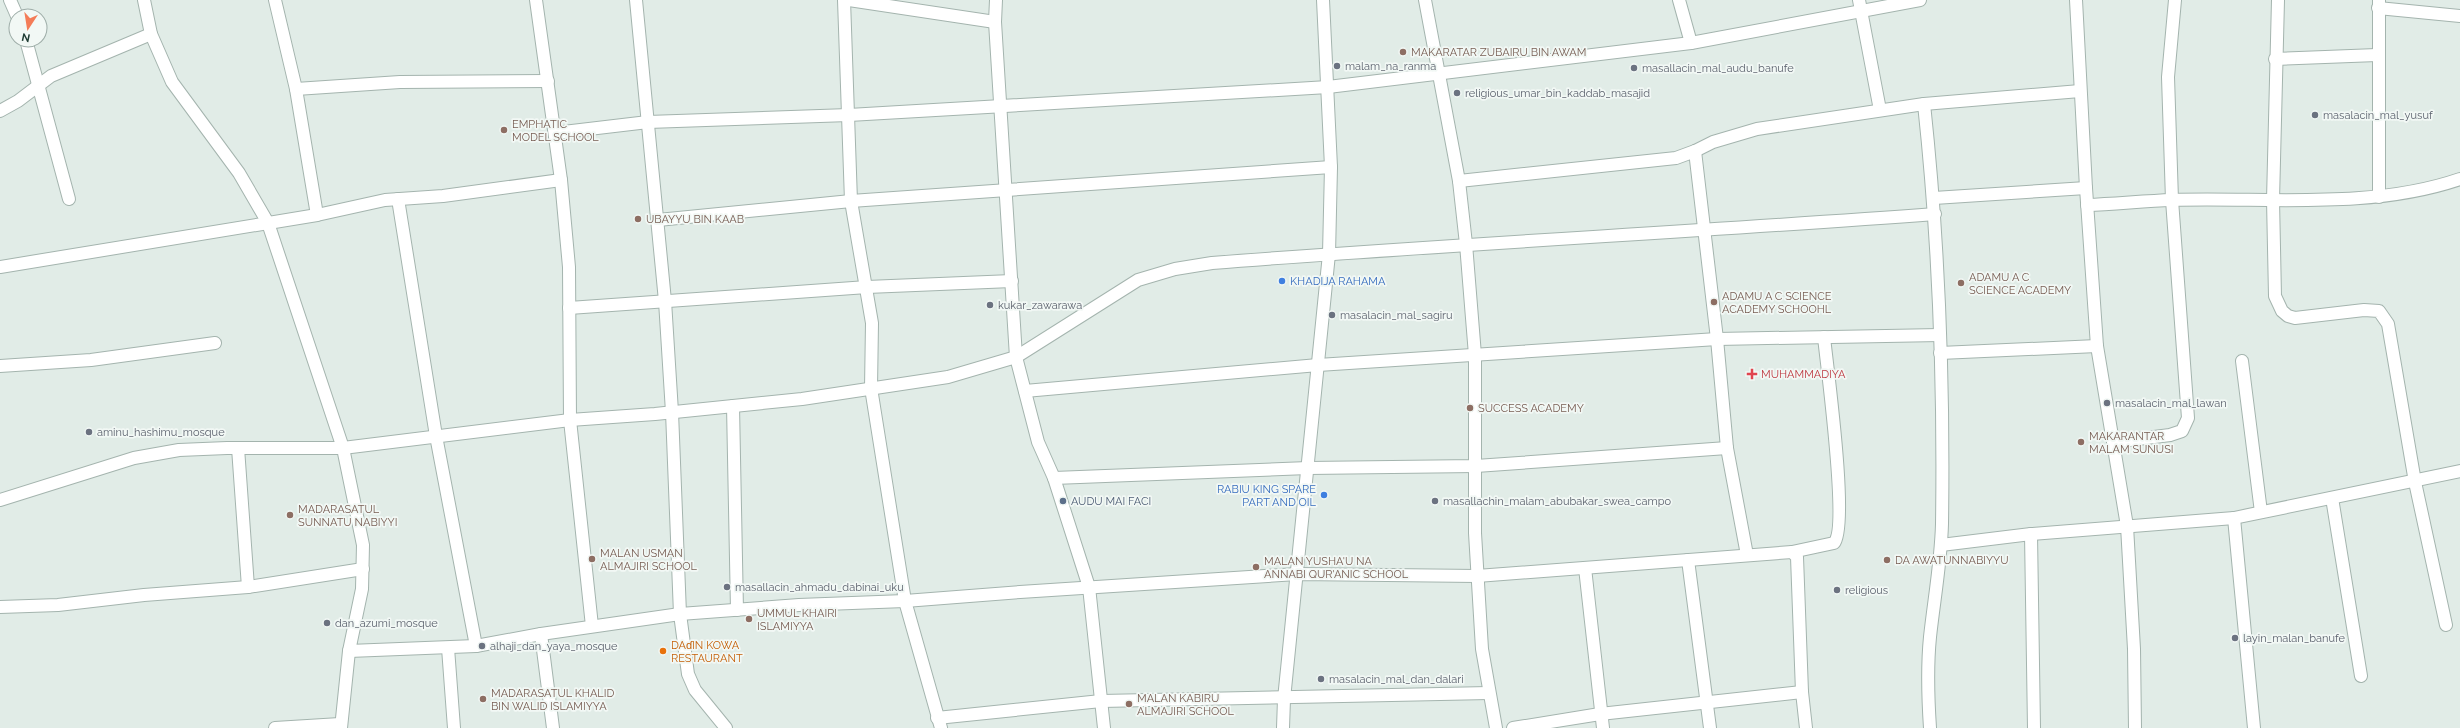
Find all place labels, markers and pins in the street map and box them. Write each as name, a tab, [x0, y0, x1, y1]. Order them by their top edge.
place label: MAKARATAR ZUBAIRU BIN AWAM	[1411, 46, 1586, 59]
marker: MAKARATAR ZUBAIRU BIN AWAM	[1398, 47, 1408, 57]
place label: malam_na_ranma	[1345, 60, 1436, 73]
marker: malam_na_ranma	[1332, 61, 1342, 71]
place label: masallacin_mal_audu_banufe	[1642, 62, 1794, 75]
marker: masallacin_mal_audu_banufe	[1629, 63, 1639, 73]
place label: religious_umar_bin_kaddab_masajid	[1465, 87, 1650, 100]
marker: religious_umar_bin_kaddab_masajid	[1452, 88, 1462, 98]
place label: masalacin_mal_yusuf	[2323, 109, 2433, 122]
marker: masalacin_mal_yusuf	[2310, 110, 2320, 120]
place label: EMPHATIC MODEL SCHOOL	[512, 118, 599, 144]
marker: EMPHATIC MODEL SCHOOL	[499, 125, 509, 135]
place label: UBAYYU BIN KAAB	[646, 213, 744, 226]
marker: UBAYYU BIN KAAB	[633, 214, 643, 224]
place label: ADAMU A C SCIENCE ACADEMY	[1969, 271, 2071, 297]
place label: KHADIJA RAHAMA	[1290, 275, 1386, 288]
marker: KHADIJA RAHAMA	[1277, 276, 1287, 286]
marker: ADAMU A C SCIENCE ACADEMY	[1956, 278, 1966, 288]
place label: ADAMU A C SCIENCE ACADEMY SCHOOHL	[1722, 290, 1832, 316]
marker: ADAMU A C SCIENCE ACADEMY SCHOOHL	[1709, 297, 1719, 307]
place label: kukar_zawarawa	[998, 299, 1082, 312]
marker: kukar_zawarawa	[985, 300, 995, 310]
place label: masalacin_mal_sagiru	[1340, 309, 1453, 322]
marker: masalacin_mal_sagiru	[1327, 310, 1337, 320]
marker: MUHAMMADIYA	[1746, 368, 1758, 380]
place label: MUHAMMADIYA	[1761, 368, 1846, 381]
place label: masalacin_mal_lawan	[2115, 397, 2227, 410]
marker: masalacin_mal_lawan	[2102, 398, 2112, 408]
place label: SUCCESS ACADEMY	[1478, 402, 1584, 415]
marker: SUCCESS ACADEMY	[1465, 403, 1475, 413]
place label: aminu_hashimu_mosque	[97, 426, 225, 439]
marker: aminu_hashimu_mosque	[84, 427, 94, 437]
place label: MAKARANTAR MALAM SUNUSI	[2089, 430, 2174, 456]
marker: MAKARANTAR MALAM SUNUSI	[2076, 437, 2086, 447]
place label: RABIU KING SPARE PART AND OIL	[1217, 483, 1317, 509]
marker: RABIU KING SPARE PART AND OIL	[1319, 490, 1329, 500]
place label: AUDU MAI FACI	[1071, 495, 1151, 508]
place label: masallachin_malam_abubakar_swea_campo	[1443, 495, 1671, 508]
marker: AUDU MAI FACI	[1058, 496, 1068, 506]
marker: masallachin_malam_abubakar_swea_campo	[1430, 496, 1440, 506]
place label: MADARASATUL SUNNATU NABIYYI	[298, 503, 398, 529]
marker: MADARASATUL SUNNATU NABIYYI	[285, 510, 295, 520]
place label: MALAN USMAN ALMAJIRI SCHOOL	[600, 547, 698, 573]
marker: MALAN USMAN ALMAJIRI SCHOOL	[587, 554, 597, 564]
place label: DA AWATUNNABIYYU	[1895, 554, 2009, 567]
place label: MALAN YUSHA'U NA ANNABI QUR'ANIC SCHOOL	[1264, 555, 1409, 581]
marker: DA AWATUNNABIYYU	[1882, 555, 1892, 565]
marker: MALAN YUSHA'U NA ANNABI QUR'ANIC SCHOOL	[1251, 562, 1261, 572]
place label: masallacin_ahmadu_dabinai_uku	[735, 581, 904, 594]
marker: masallacin_ahmadu_dabinai_uku	[722, 582, 732, 592]
place label: religious	[1845, 584, 1888, 597]
marker: religious	[1832, 585, 1842, 595]
place label: UMMUL KHAIRI ISLAMIYYA	[757, 607, 837, 633]
marker: UMMUL KHAIRI ISLAMIYYA	[744, 614, 754, 624]
place label: dan_azumi_mosque	[335, 617, 438, 630]
marker: dan_azumi_mosque	[322, 618, 332, 628]
place label: layin_malan_banufe	[2243, 632, 2346, 645]
marker: layin_malan_banufe	[2230, 633, 2240, 643]
place label: DAɗIN KOWA RESTAURANT	[671, 639, 743, 665]
place label: alhaji_dan_yaya_mosque	[490, 640, 618, 653]
marker: alhaji_dan_yaya_mosque	[477, 641, 487, 651]
marker: DAɗIN KOWA RESTAURANT	[658, 646, 668, 656]
place label: masalacin_mal_dan_dalari	[1329, 673, 1464, 686]
marker: masalacin_mal_dan_dalari	[1316, 674, 1326, 684]
place label: MADARASATUL KHALID BIN WALID ISLAMIYYA	[491, 687, 614, 713]
place label: MALAN KABIRU ALMAJIRI SCHOOL	[1137, 692, 1235, 718]
marker: MADARASATUL KHALID BIN WALID ISLAMIYYA	[478, 694, 488, 704]
marker: MALAN KABIRU ALMAJIRI SCHOOL	[1124, 699, 1134, 709]

